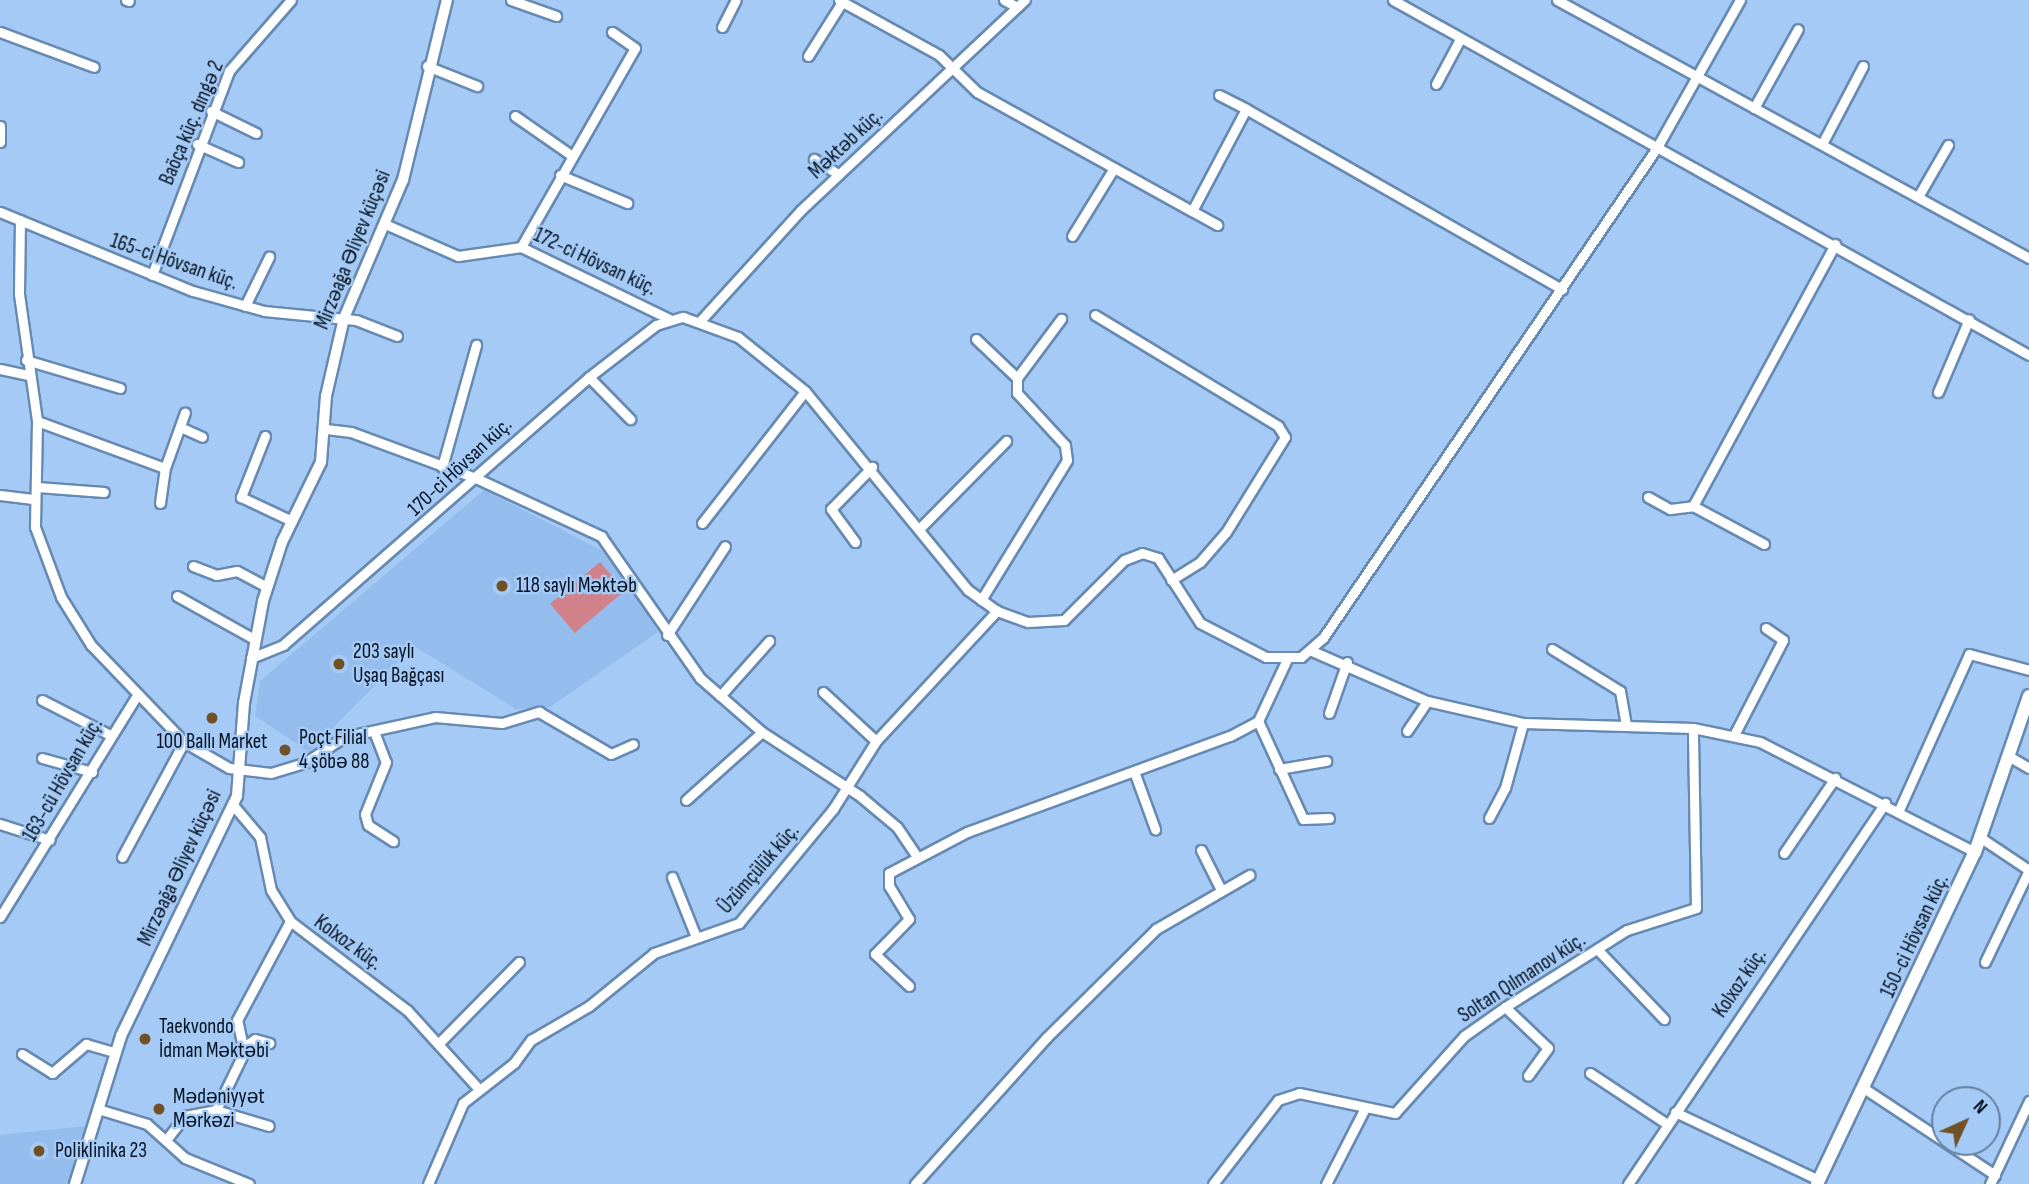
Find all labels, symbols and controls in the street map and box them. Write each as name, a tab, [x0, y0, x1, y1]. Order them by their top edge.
street label: Baöça küç. dıngə 2	[155, 57, 229, 189]
street label: Məktəb küç.	[804, 103, 888, 185]
street label: Mirzəağa Əliyev küçəsi	[310, 167, 396, 333]
street label: 172-ci Hövsan küç.	[530, 223, 660, 301]
street label: 165-ci Hövsan küç.	[107, 228, 241, 296]
street label: 170-ci Hövsan küç.	[403, 412, 517, 522]
place label: 118 saylı Məktəb	[516, 573, 637, 599]
marker: 118 saylı Məktəb	[494, 578, 510, 594]
place label: 203 saylı Uşaq Bağçası	[353, 639, 444, 689]
marker: 203 saylı Uşaq Bağçası	[331, 656, 347, 672]
marker: 100 Ballı Market	[204, 710, 220, 726]
street label: 163-cü Hövsan küç.	[17, 714, 109, 846]
place label: Poçt Filial 4 şöbə 88	[299, 725, 370, 775]
place label: 100 Ballı Market	[156, 729, 268, 755]
marker: Poçt Filial 4 şöbə 88	[277, 742, 293, 758]
street label: Mirzəağa Əliyev küçəsi	[133, 786, 227, 950]
street label: Üzümçülük küç.	[713, 819, 805, 919]
street label: 150-ci Hövsan küç.	[1875, 870, 1955, 1002]
street label: Kolxoz küç.	[309, 910, 387, 976]
street label: Soltan Qılmanov küç.	[1454, 927, 1590, 1029]
street label: Kolxoz küç.	[1708, 943, 1772, 1023]
place label: Taekvondo İdman Məktəbi	[159, 1014, 269, 1064]
marker: Taekvondo İdman Məktəbi	[137, 1031, 153, 1047]
place label: Mədəniyyət Mərkəzi	[173, 1084, 265, 1134]
north arrow	[1931, 1086, 2001, 1156]
text: N	[1968, 1095, 1992, 1119]
marker: Mədəniyyət Mərkəzi	[151, 1101, 167, 1117]
place label: Poliklinika 23	[55, 1138, 147, 1164]
marker: Poliklinika 23	[29, 1141, 49, 1161]

